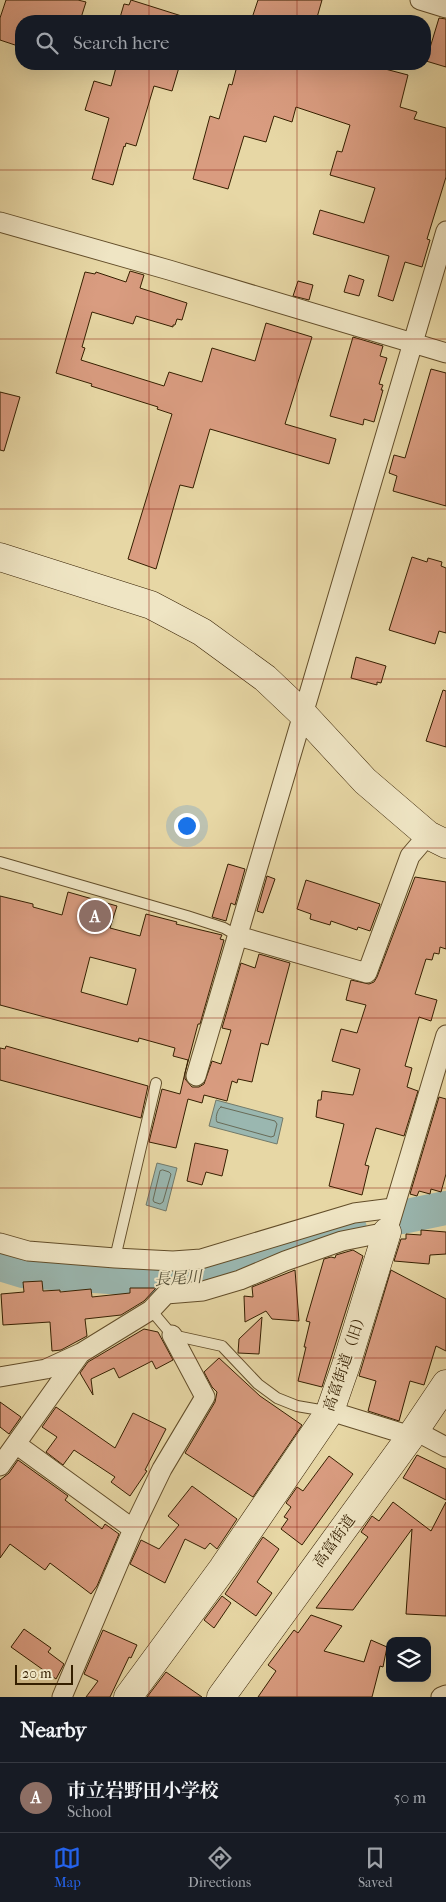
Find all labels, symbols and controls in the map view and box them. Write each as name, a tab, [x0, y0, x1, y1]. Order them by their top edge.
search box	[15, 15, 431, 70]
icon: search	[33, 29, 61, 57]
text: Search here	[73, 32, 169, 54]
your location	[174, 813, 200, 839]
pin: A	[79, 897, 111, 935]
water label: 長尾川	[153, 1267, 205, 1289]
street label: 高富街道（旧）	[319, 1308, 371, 1414]
street label: 高富街道	[309, 1511, 359, 1571]
map controls	[386, 1637, 431, 1682]
button: layers	[386, 1637, 431, 1682]
scale bar	[15, 1662, 72, 1685]
text: 20 m	[22, 1665, 52, 1682]
text: Nearby	[20, 1718, 86, 1742]
text: 市立岩野田小学校	[67, 1780, 219, 1802]
text: A	[31, 1788, 41, 1807]
text: 50 m	[394, 1788, 426, 1807]
text: School	[67, 1802, 112, 1821]
tab: Map	[53, 1844, 81, 1891]
tab: Directions	[188, 1844, 251, 1891]
tab: Saved	[358, 1844, 393, 1891]

